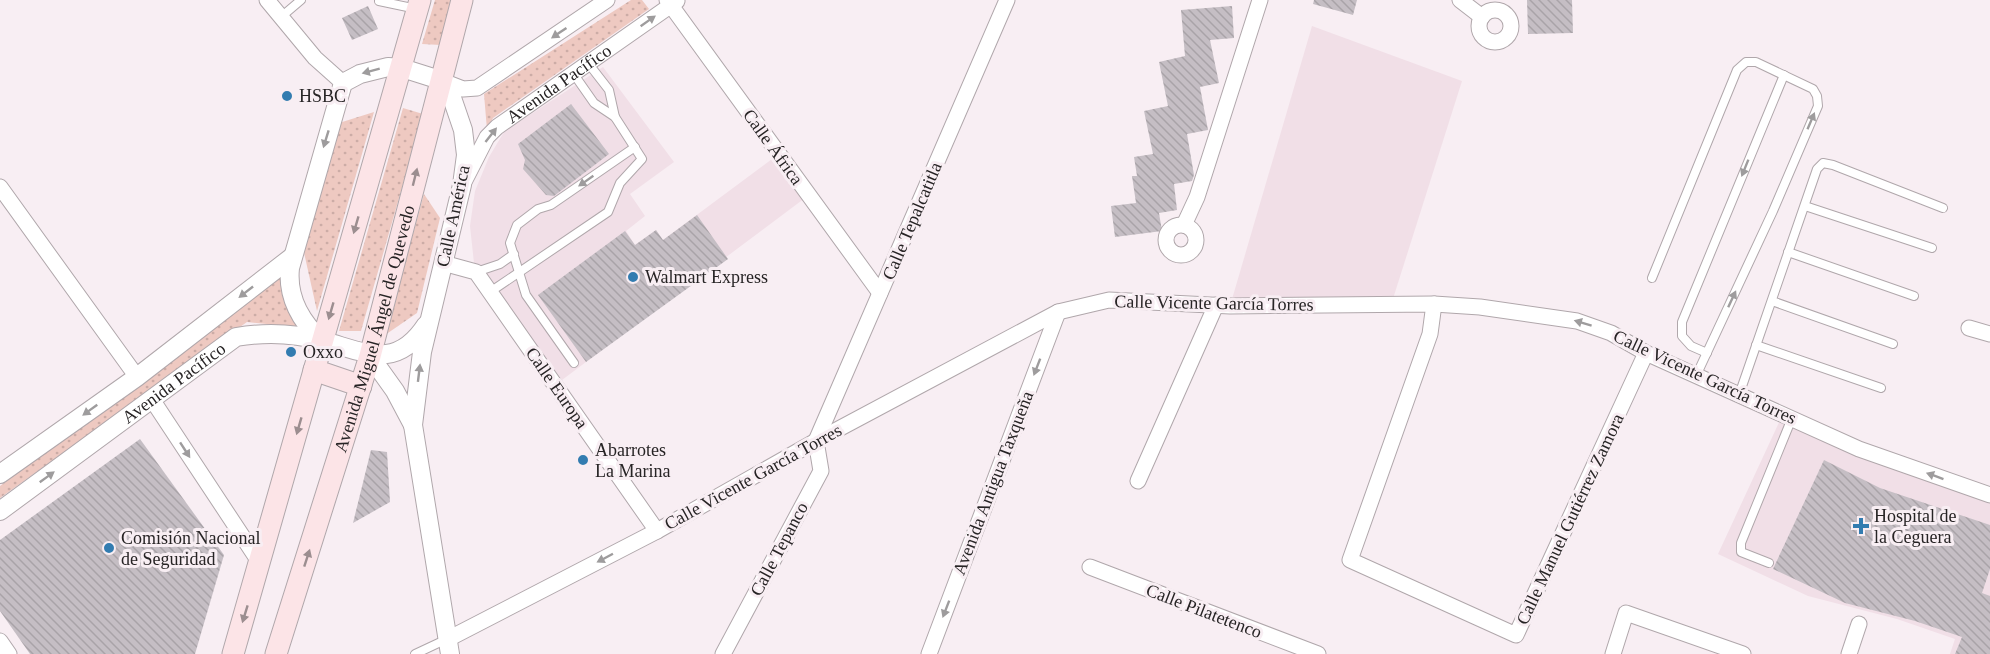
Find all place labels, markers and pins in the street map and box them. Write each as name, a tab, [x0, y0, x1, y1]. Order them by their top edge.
place label: HSBC	[299, 86, 346, 106]
marker: HSBC	[280, 89, 294, 103]
place label: Walmart Express	[645, 267, 768, 287]
marker: Walmart Express	[626, 270, 640, 284]
place label: Oxxo	[303, 342, 343, 362]
marker: Oxxo	[284, 345, 298, 359]
place label: Abarrotes La Marina	[595, 440, 670, 481]
marker: Abarrotes La Marina	[576, 453, 590, 467]
place label: Hospital de la Ceguera	[1874, 506, 1957, 547]
marker: Hospital de la Ceguera	[1852, 517, 1870, 535]
place label: Comisión Nacional de Seguridad	[121, 528, 260, 569]
marker: Comisión Nacional de Seguridad	[102, 541, 116, 555]

